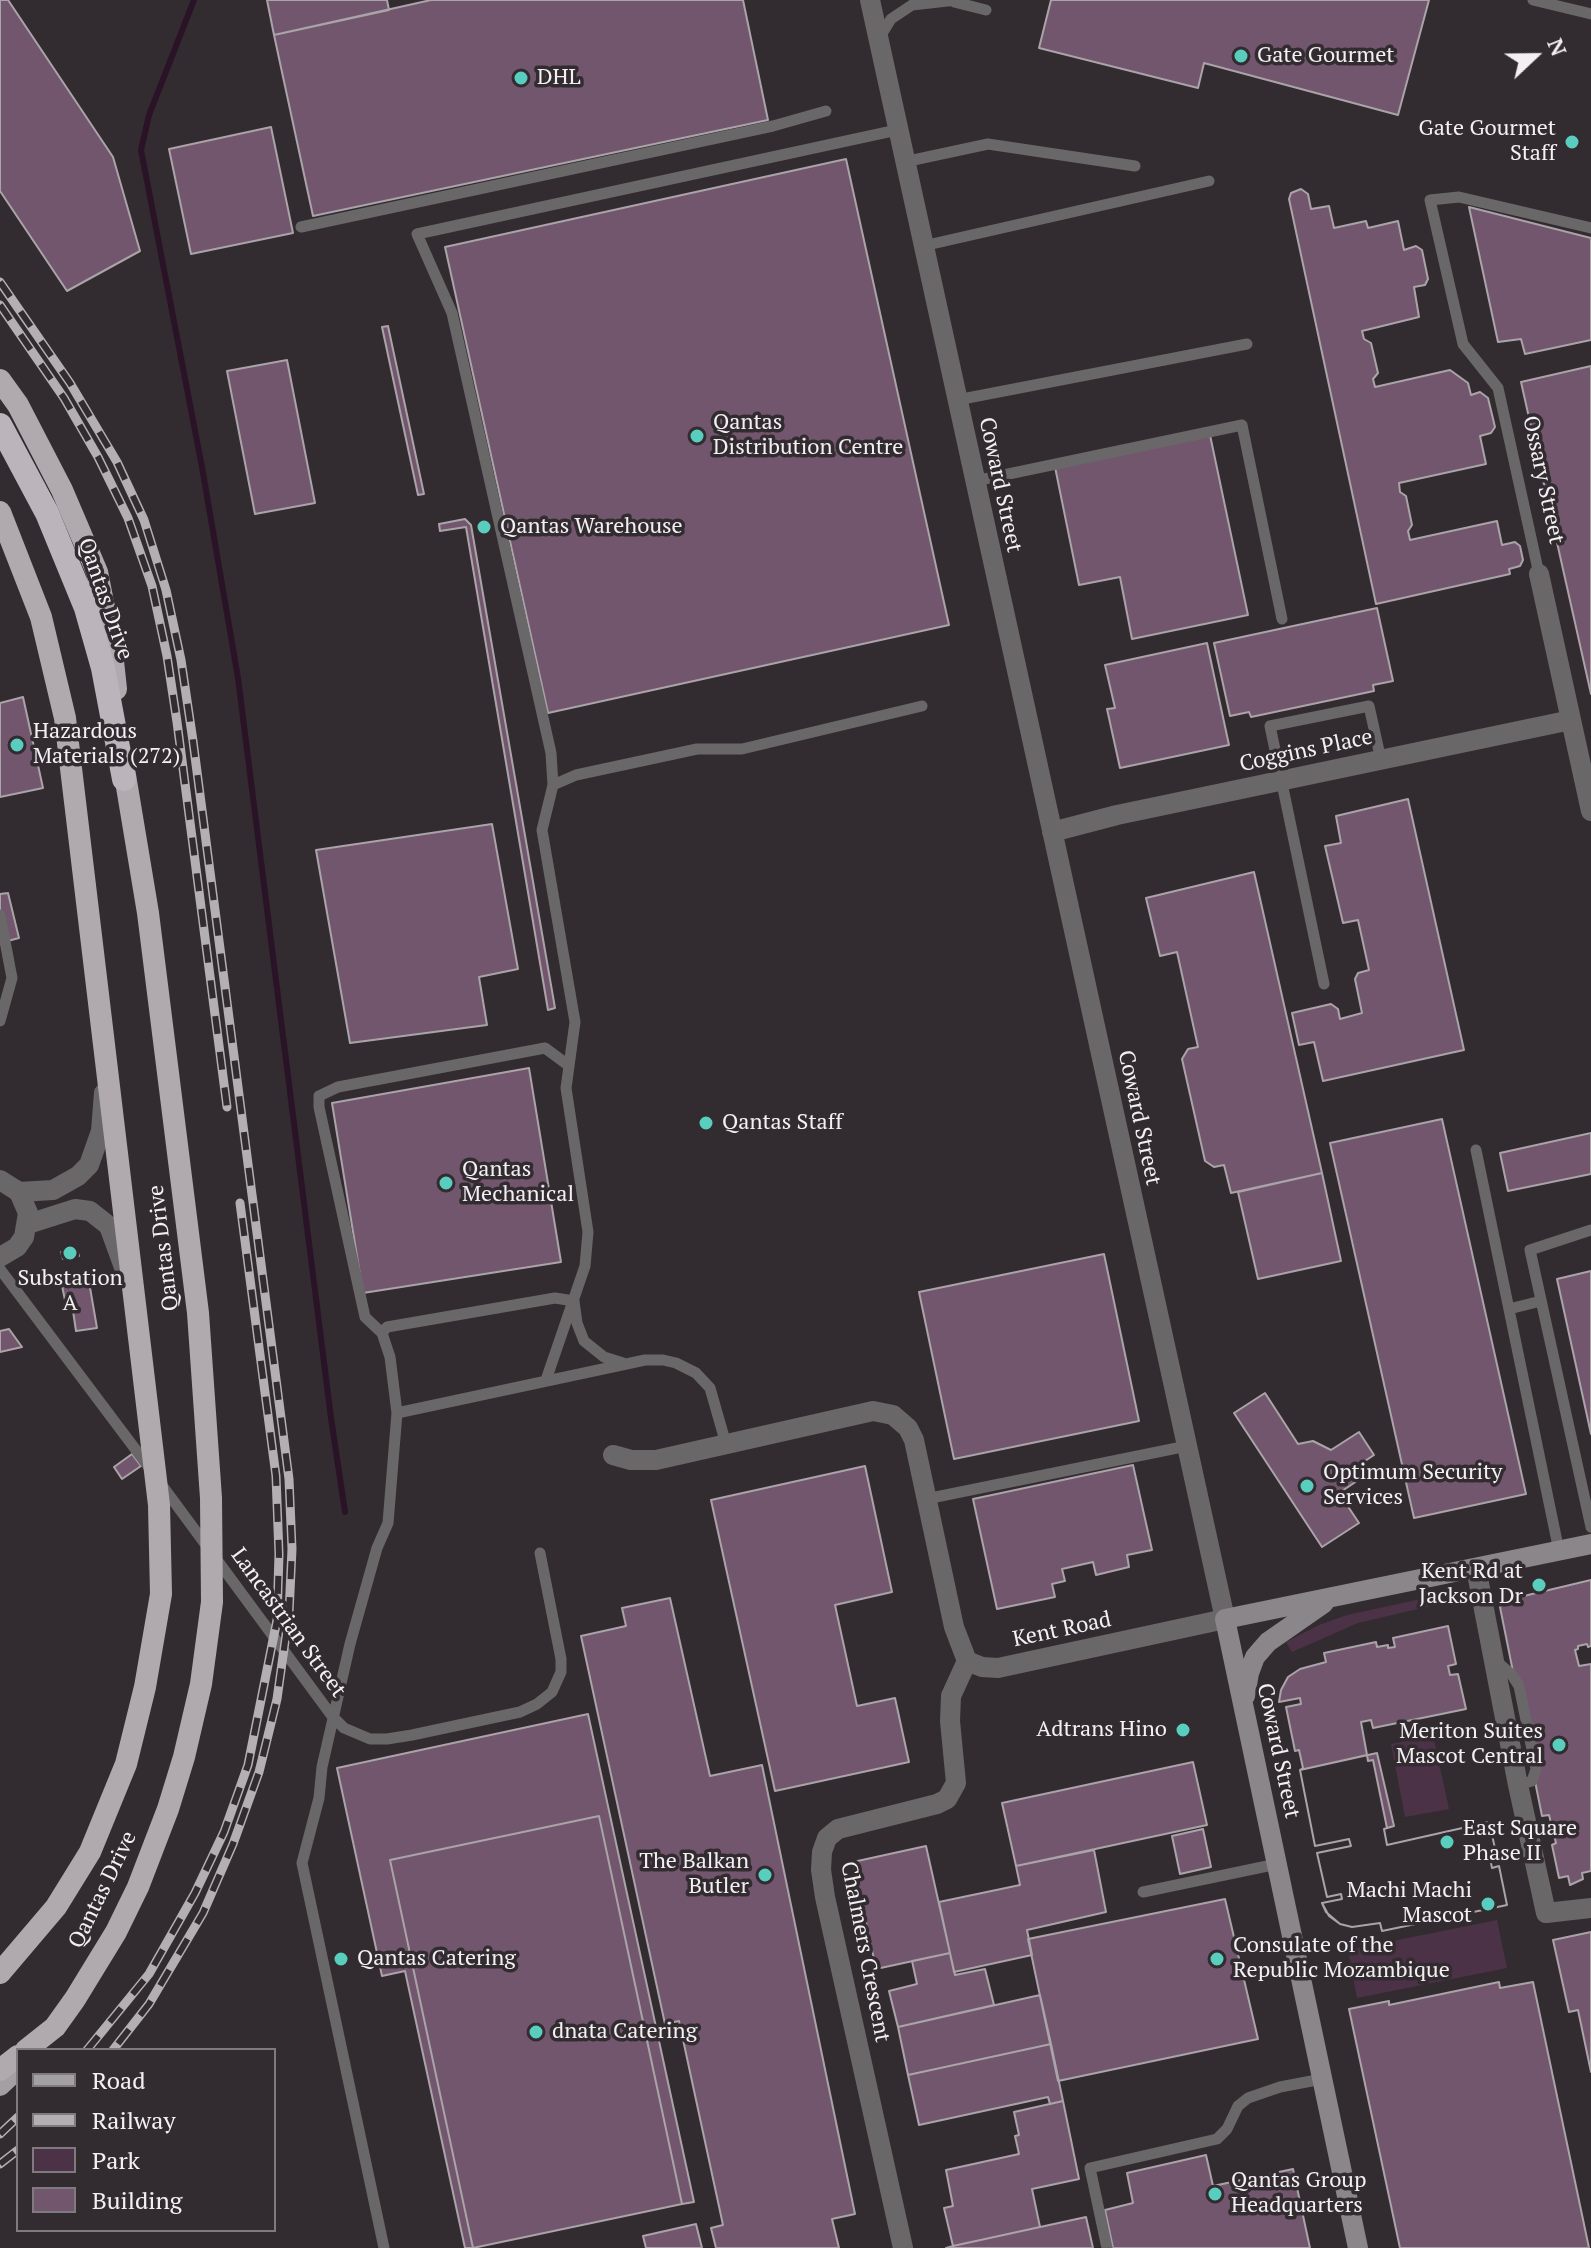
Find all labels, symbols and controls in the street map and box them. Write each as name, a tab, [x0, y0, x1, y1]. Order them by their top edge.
north arrow	[1495, 16, 1575, 96]
text: N	[1541, 34, 1574, 60]
place label: Gate Gourmet	[1257, 43, 1394, 69]
marker: Gate Gourmet	[1232, 47, 1250, 65]
place label: DHL	[537, 65, 581, 91]
marker: DHL	[512, 69, 530, 87]
place label: Gate Gourmet Staff	[1419, 116, 1556, 168]
marker: Gate Gourmet Staff	[1563, 133, 1581, 151]
place label: Qantas Distribution Centre	[713, 410, 903, 462]
street label: Ossary Street	[1517, 413, 1569, 547]
street label: Coward Street	[973, 415, 1027, 555]
marker: Qantas Distribution Centre	[688, 427, 706, 445]
place label: Qantas Warehouse	[500, 514, 683, 540]
marker: Qantas Warehouse	[475, 518, 493, 536]
street label: Qantas Drive	[72, 535, 138, 663]
place label: Hazardous Materials (272)	[33, 719, 180, 770]
street label: Coggins Place	[1237, 724, 1375, 778]
marker: Hazardous Materials (272)	[8, 736, 26, 754]
street label: Coward Street	[1112, 1048, 1166, 1188]
place label: Qantas Staff	[722, 1110, 843, 1136]
marker: Qantas Staff	[697, 1114, 715, 1132]
place label: Qantas Mechanical	[462, 1157, 574, 1208]
marker: Qantas Mechanical	[437, 1174, 455, 1192]
street label: Qantas Drive	[143, 1183, 185, 1313]
marker: Substation A	[61, 1244, 79, 1262]
place label: Substation A	[17, 1266, 123, 1318]
place label: Optimum Security Services	[1323, 1460, 1502, 1512]
marker: Optimum Security Services	[1298, 1477, 1316, 1495]
street label: Lancastrian Street	[225, 1543, 351, 1703]
place label: Kent Rd at Jackson Dr	[1419, 1559, 1523, 1610]
marker: Kent Rd at Jackson Dr	[1530, 1576, 1548, 1594]
street label: Kent Road	[1010, 1607, 1114, 1653]
street label: Coward Street	[1251, 1681, 1305, 1821]
place label: Adtrans Hino	[1036, 1717, 1167, 1743]
place label: Meriton Suites Mascot Central	[1396, 1719, 1543, 1770]
marker: Adtrans Hino	[1174, 1721, 1192, 1739]
marker: Meriton Suites Mascot Central	[1550, 1736, 1568, 1754]
place label: East Square Phase II	[1463, 1816, 1577, 1868]
street label: Qantas Drive	[63, 1827, 143, 1953]
marker: East Square Phase II	[1438, 1833, 1456, 1851]
place label: The Balkan Butler	[639, 1849, 749, 1900]
street label: Chalmers Crescent	[835, 1859, 895, 2045]
marker: The Balkan Butler	[756, 1866, 774, 1884]
place label: Machi Machi Mascot	[1347, 1878, 1472, 1930]
marker: Machi Machi Mascot	[1479, 1895, 1497, 1913]
place label: Consulate of the Republic Mozambique	[1233, 1933, 1450, 1984]
place label: Qantas Catering	[357, 1946, 516, 1972]
marker: Qantas Catering	[332, 1950, 350, 1968]
marker: Consulate of the Republic Mozambique	[1208, 1950, 1226, 1968]
place label: dnata Catering	[552, 2019, 697, 2045]
marker: dnata Catering	[527, 2023, 545, 2041]
legend	[16, 2048, 276, 2232]
text: Road	[92, 2064, 146, 2096]
text: Railway	[92, 2104, 176, 2136]
text: Park	[92, 2144, 140, 2176]
place label: Qantas Group Headquarters	[1231, 2168, 1366, 2220]
text: Building	[92, 2184, 182, 2216]
marker: Qantas Group Headquarters	[1206, 2185, 1224, 2203]

